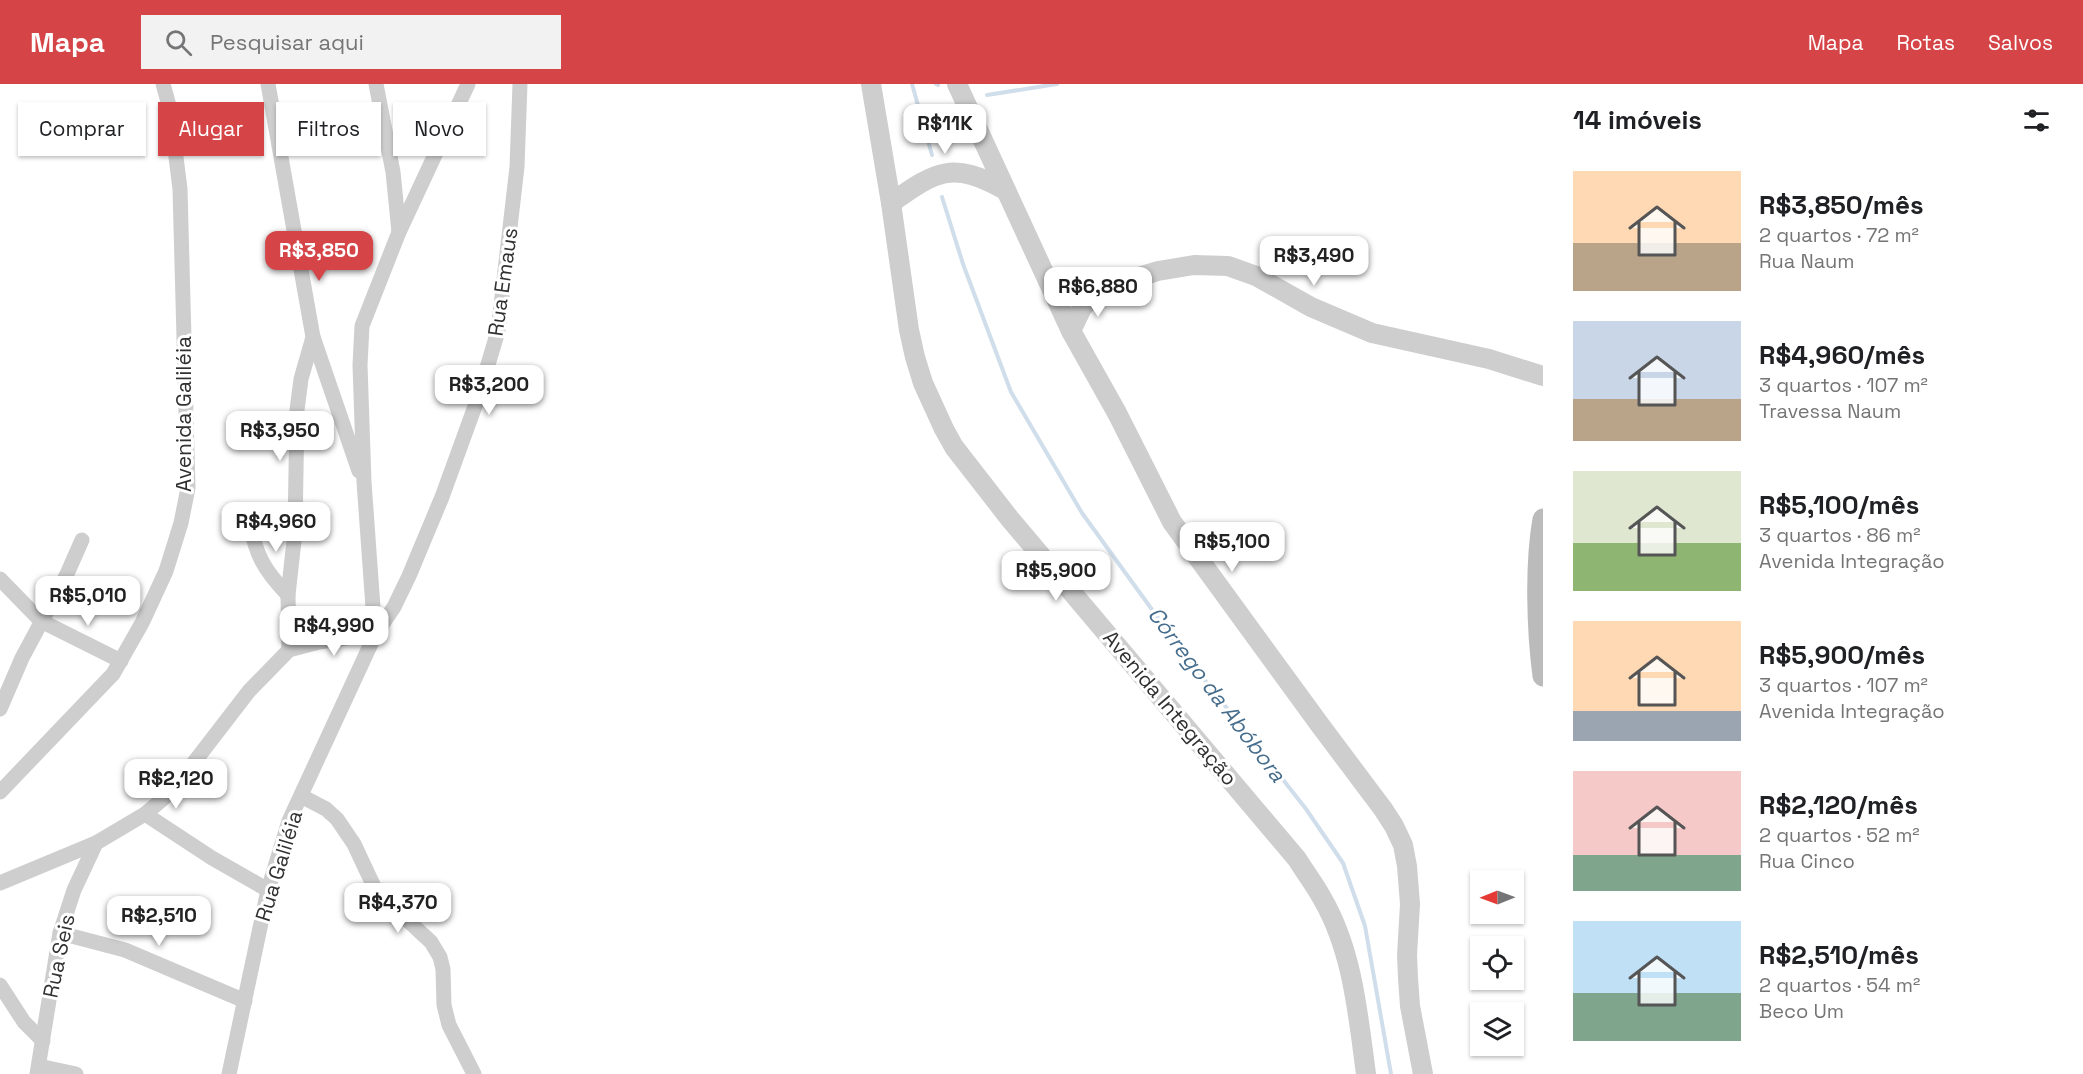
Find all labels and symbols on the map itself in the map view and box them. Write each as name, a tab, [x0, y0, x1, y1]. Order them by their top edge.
pin: R$11K	[903, 104, 987, 155]
street label: Rua Emaus	[482, 226, 523, 338]
pin: R$3,850	[264, 231, 374, 282]
pin: R$3,490	[1259, 236, 1369, 287]
pin: R$6,880	[1043, 267, 1153, 318]
street label: Avenida Galiléia	[170, 336, 197, 492]
pin: R$3,200	[434, 365, 544, 416]
pin: R$3,950	[225, 411, 335, 462]
pin: R$4,960	[221, 502, 331, 553]
pin: R$5,100	[1177, 522, 1287, 573]
pin: R$5,900	[1001, 551, 1111, 602]
pin: R$5,010	[33, 576, 143, 627]
water label: Córrego da Abóbora	[1142, 601, 1292, 788]
pin: R$4,990	[279, 606, 389, 657]
street label: Avenida Integração	[1097, 624, 1243, 791]
pin: R$2,120	[121, 759, 231, 810]
street label: Rua Galiléia	[249, 807, 308, 925]
north arrow	[1470, 870, 1524, 924]
pin: R$4,370	[343, 883, 453, 934]
pin: R$2,510	[104, 896, 214, 947]
street label: Rua Seis	[36, 911, 81, 1000]

